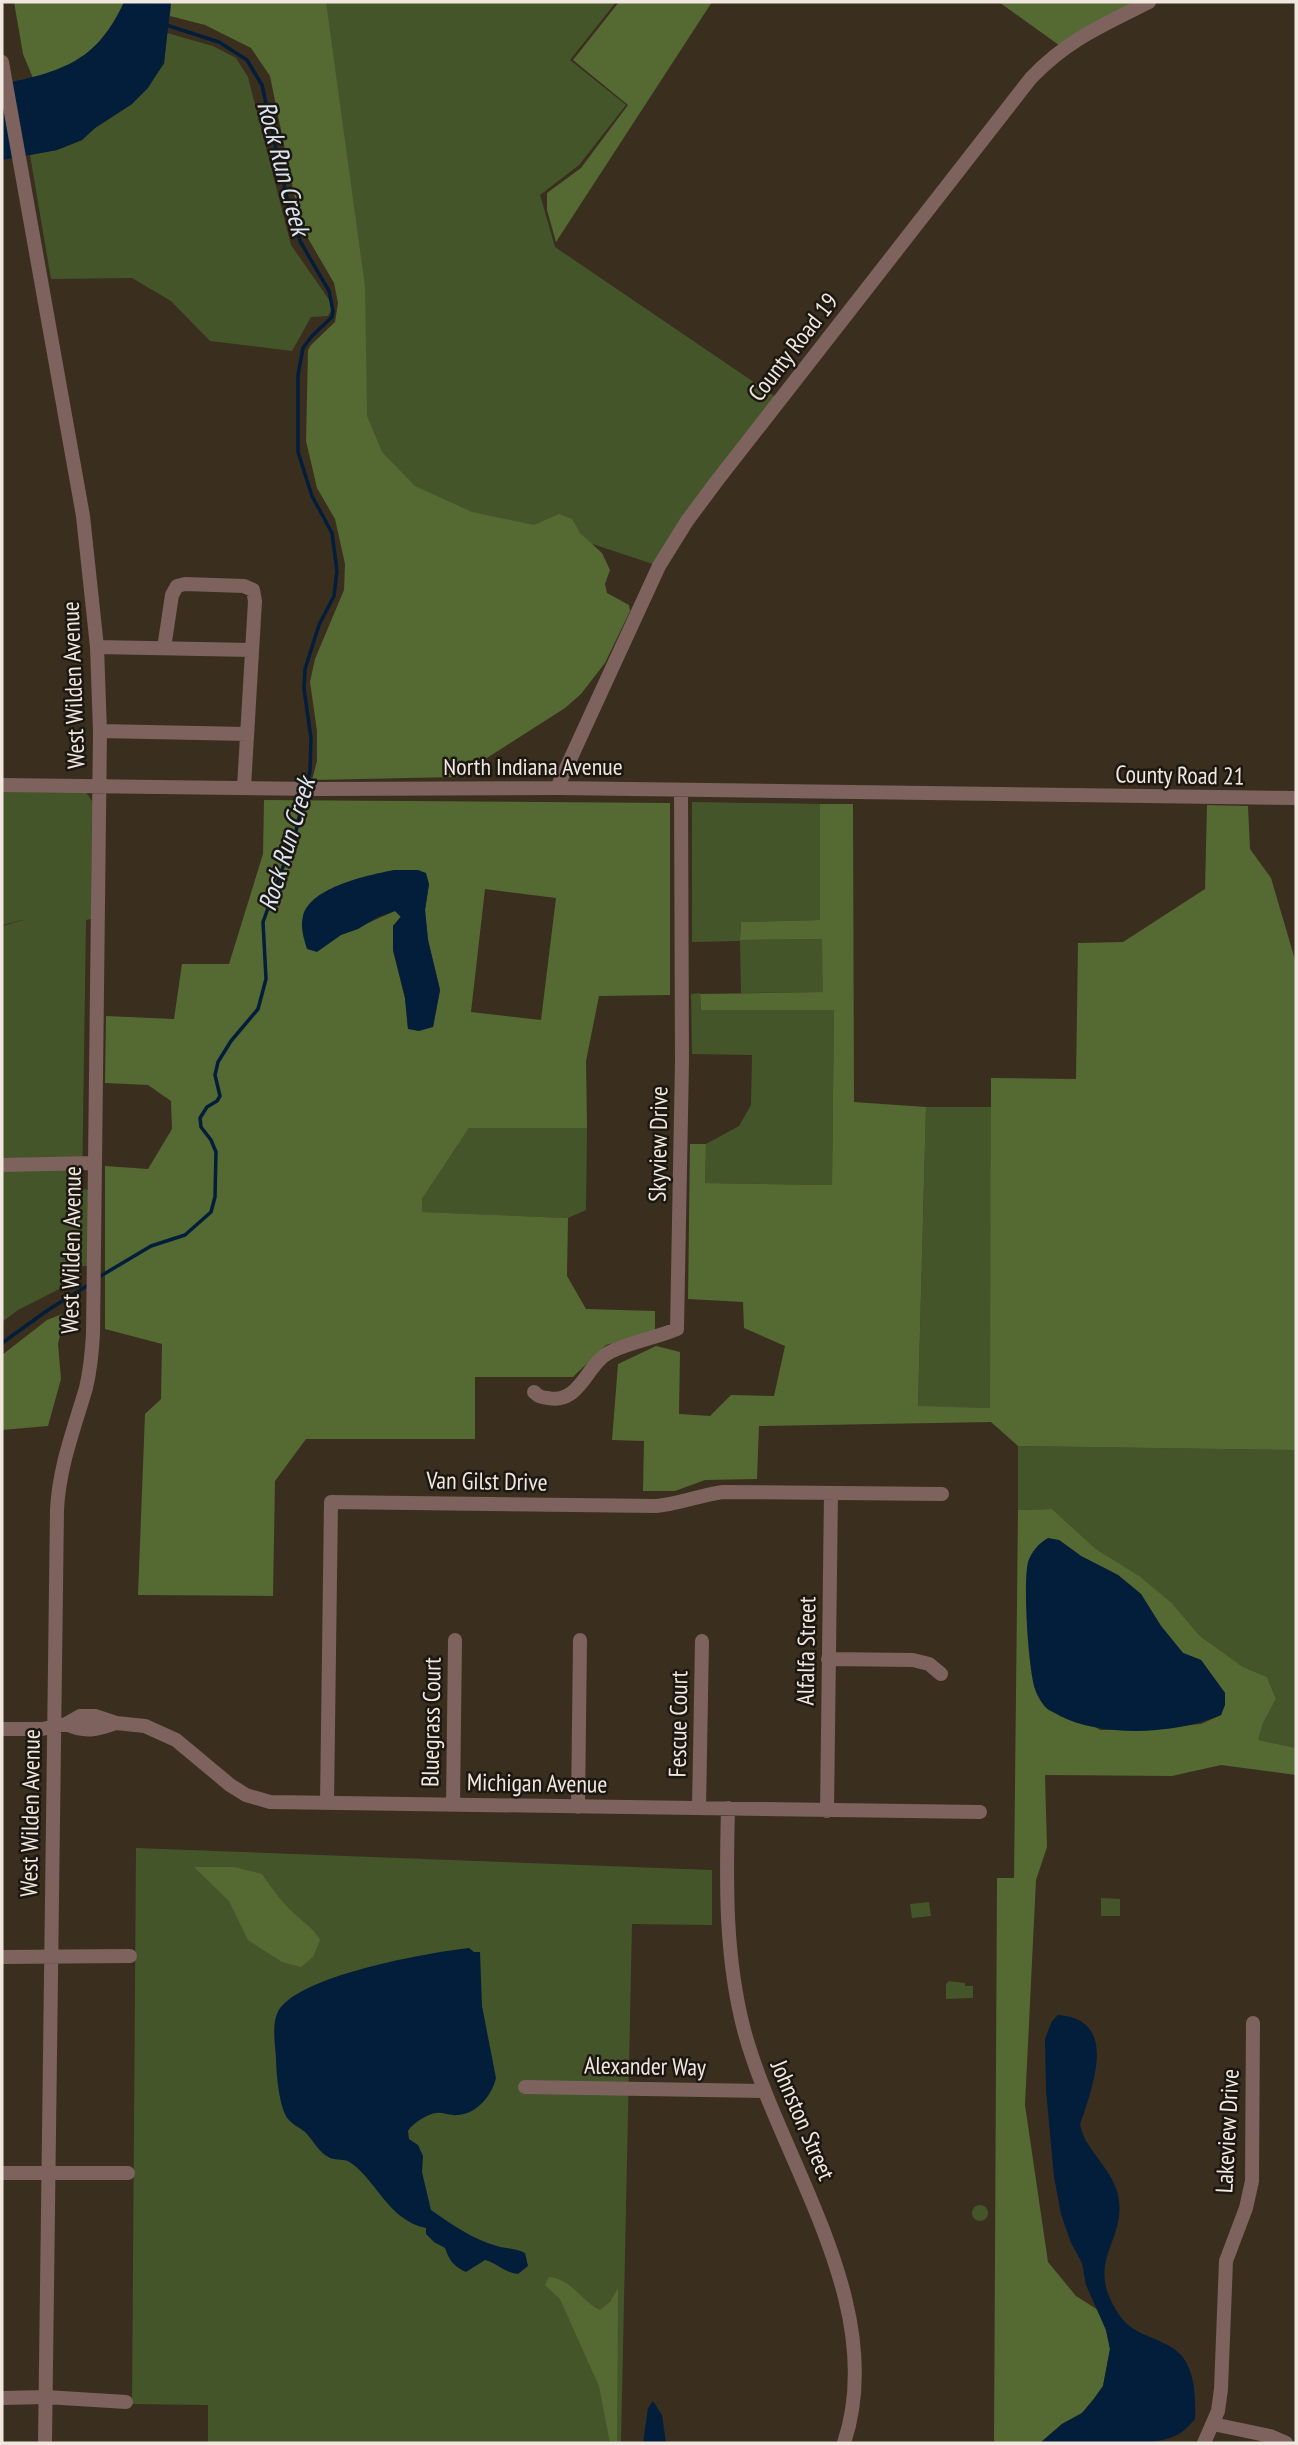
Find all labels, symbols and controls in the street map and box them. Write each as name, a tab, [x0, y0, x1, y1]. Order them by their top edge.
water label: Rock Run Creek	[250, 97, 319, 242]
street label: County Road 19	[741, 287, 845, 407]
street label: West Wilden Avenue	[55, 601, 91, 769]
street label: North Indiana Avenue	[443, 751, 623, 782]
street label: County Road 21	[1115, 758, 1245, 792]
water label: Rock Run Creek	[250, 771, 323, 915]
street label: Skyview Drive	[641, 1086, 675, 1202]
street label: West Wilden Avenue	[54, 1166, 88, 1334]
street label: Van Gilst Drive	[425, 1464, 548, 1498]
street label: Alfalfa Street	[790, 1596, 822, 1706]
street label: Bluegrass Court	[414, 1656, 448, 1787]
street label: Fescue Court	[662, 1670, 694, 1778]
street label: West Wilden Avenue	[13, 1729, 47, 1897]
street label: Michigan Avenue	[467, 1766, 607, 1800]
street label: Alexander Way	[584, 2049, 706, 2083]
street label: Johnston Street	[763, 2054, 842, 2185]
street label: Lakeview Drive	[1208, 2068, 1246, 2194]

